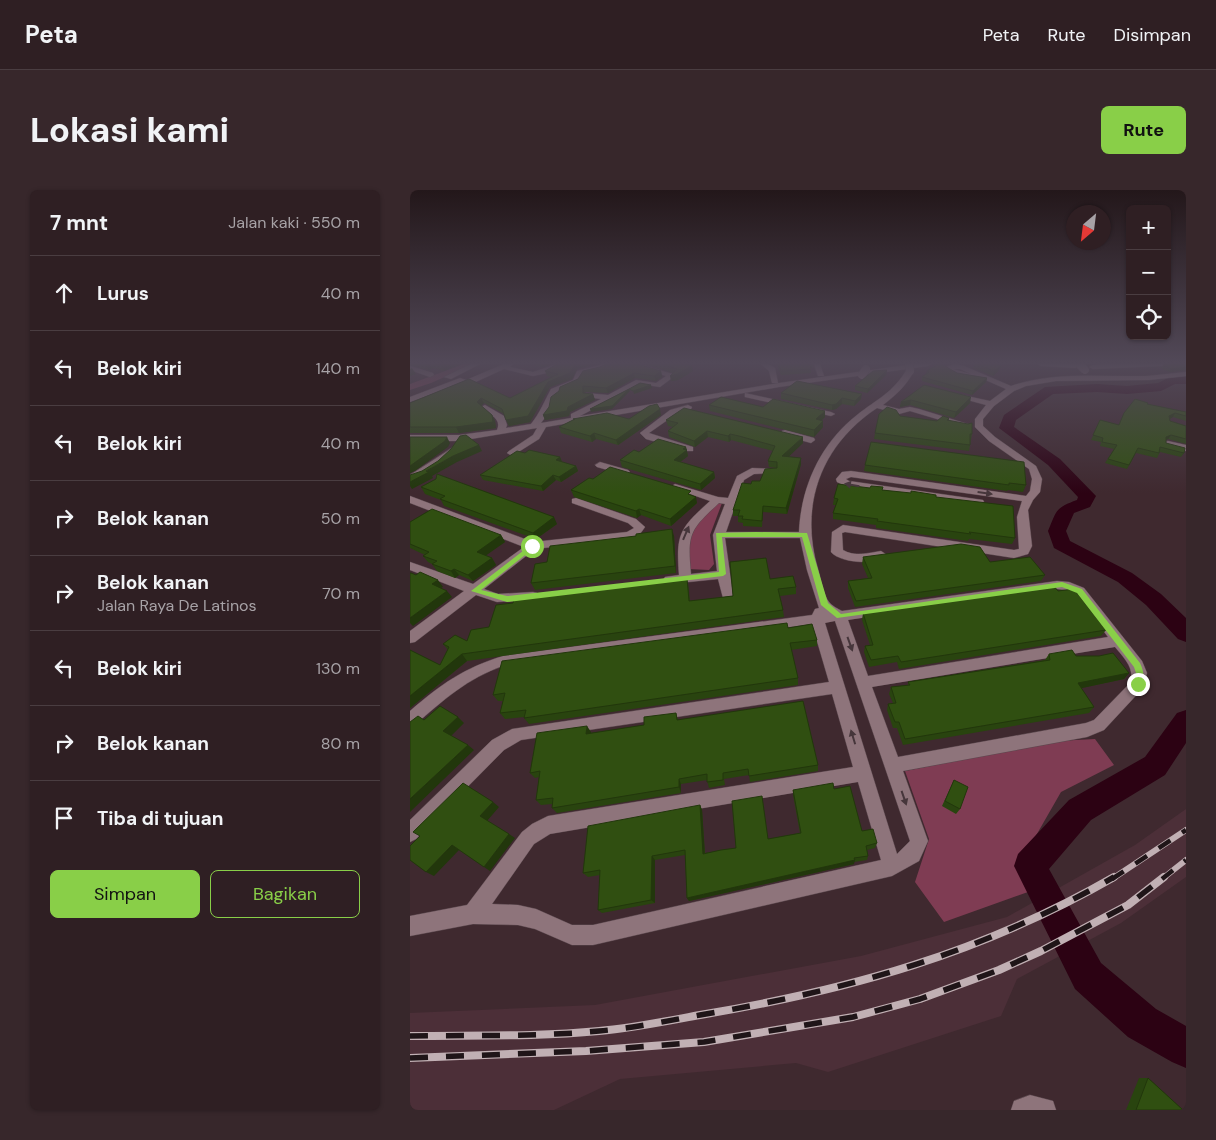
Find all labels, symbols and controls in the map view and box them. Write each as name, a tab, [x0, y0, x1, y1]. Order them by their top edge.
text: Peta	[25, 19, 78, 50]
text: Peta	[983, 23, 1019, 47]
text: Rute	[1047, 23, 1086, 47]
text: Disimpan	[1114, 23, 1191, 47]
button: Rute	[1101, 106, 1186, 154]
text: Lokasi kami	[30, 107, 229, 153]
north arrow	[1066, 205, 1111, 250]
map controls	[1126, 205, 1171, 340]
button: +	[1126, 205, 1171, 250]
text: 7 mnt	[50, 209, 108, 237]
text: Jalan kaki · 550 m	[228, 212, 360, 233]
button: −	[1126, 250, 1171, 295]
icon: ahead	[50, 279, 78, 307]
text: Lurus	[97, 281, 149, 306]
text: 40 m	[321, 283, 360, 304]
button: locate	[1126, 295, 1171, 340]
icon: left	[50, 354, 78, 382]
text: Belok kiri	[97, 356, 182, 381]
text: 140 m	[316, 358, 360, 379]
icon: left	[50, 429, 78, 457]
text: Belok kiri	[97, 431, 182, 456]
text: 40 m	[321, 433, 360, 454]
one-way arrow	[844, 480, 860, 488]
one-way arrow	[978, 489, 994, 497]
icon: right	[50, 504, 78, 532]
text: Belok kanan	[97, 506, 209, 531]
text: 50 m	[321, 508, 360, 529]
one-way arrow	[682, 526, 690, 540]
route start	[521, 535, 544, 558]
text: Belok kanan	[97, 570, 209, 595]
icon: right	[50, 579, 78, 607]
text: 70 m	[322, 583, 360, 604]
text: Jalan Raya De Latinos	[97, 595, 257, 616]
one-way arrow	[847, 637, 854, 652]
icon: left	[50, 654, 78, 682]
text: Belok kiri	[97, 656, 182, 681]
text: 130 m	[316, 658, 360, 679]
route end	[1127, 673, 1150, 696]
icon: right	[50, 729, 78, 757]
one-way arrow	[848, 729, 856, 744]
text: Belok kanan	[97, 731, 209, 756]
text: 80 m	[321, 733, 360, 754]
one-way arrow	[900, 790, 908, 805]
icon: arrive	[50, 804, 78, 832]
text: Tiba di tujuan	[97, 806, 223, 831]
button: Simpan	[50, 870, 200, 918]
button: Bagikan	[210, 870, 360, 918]

